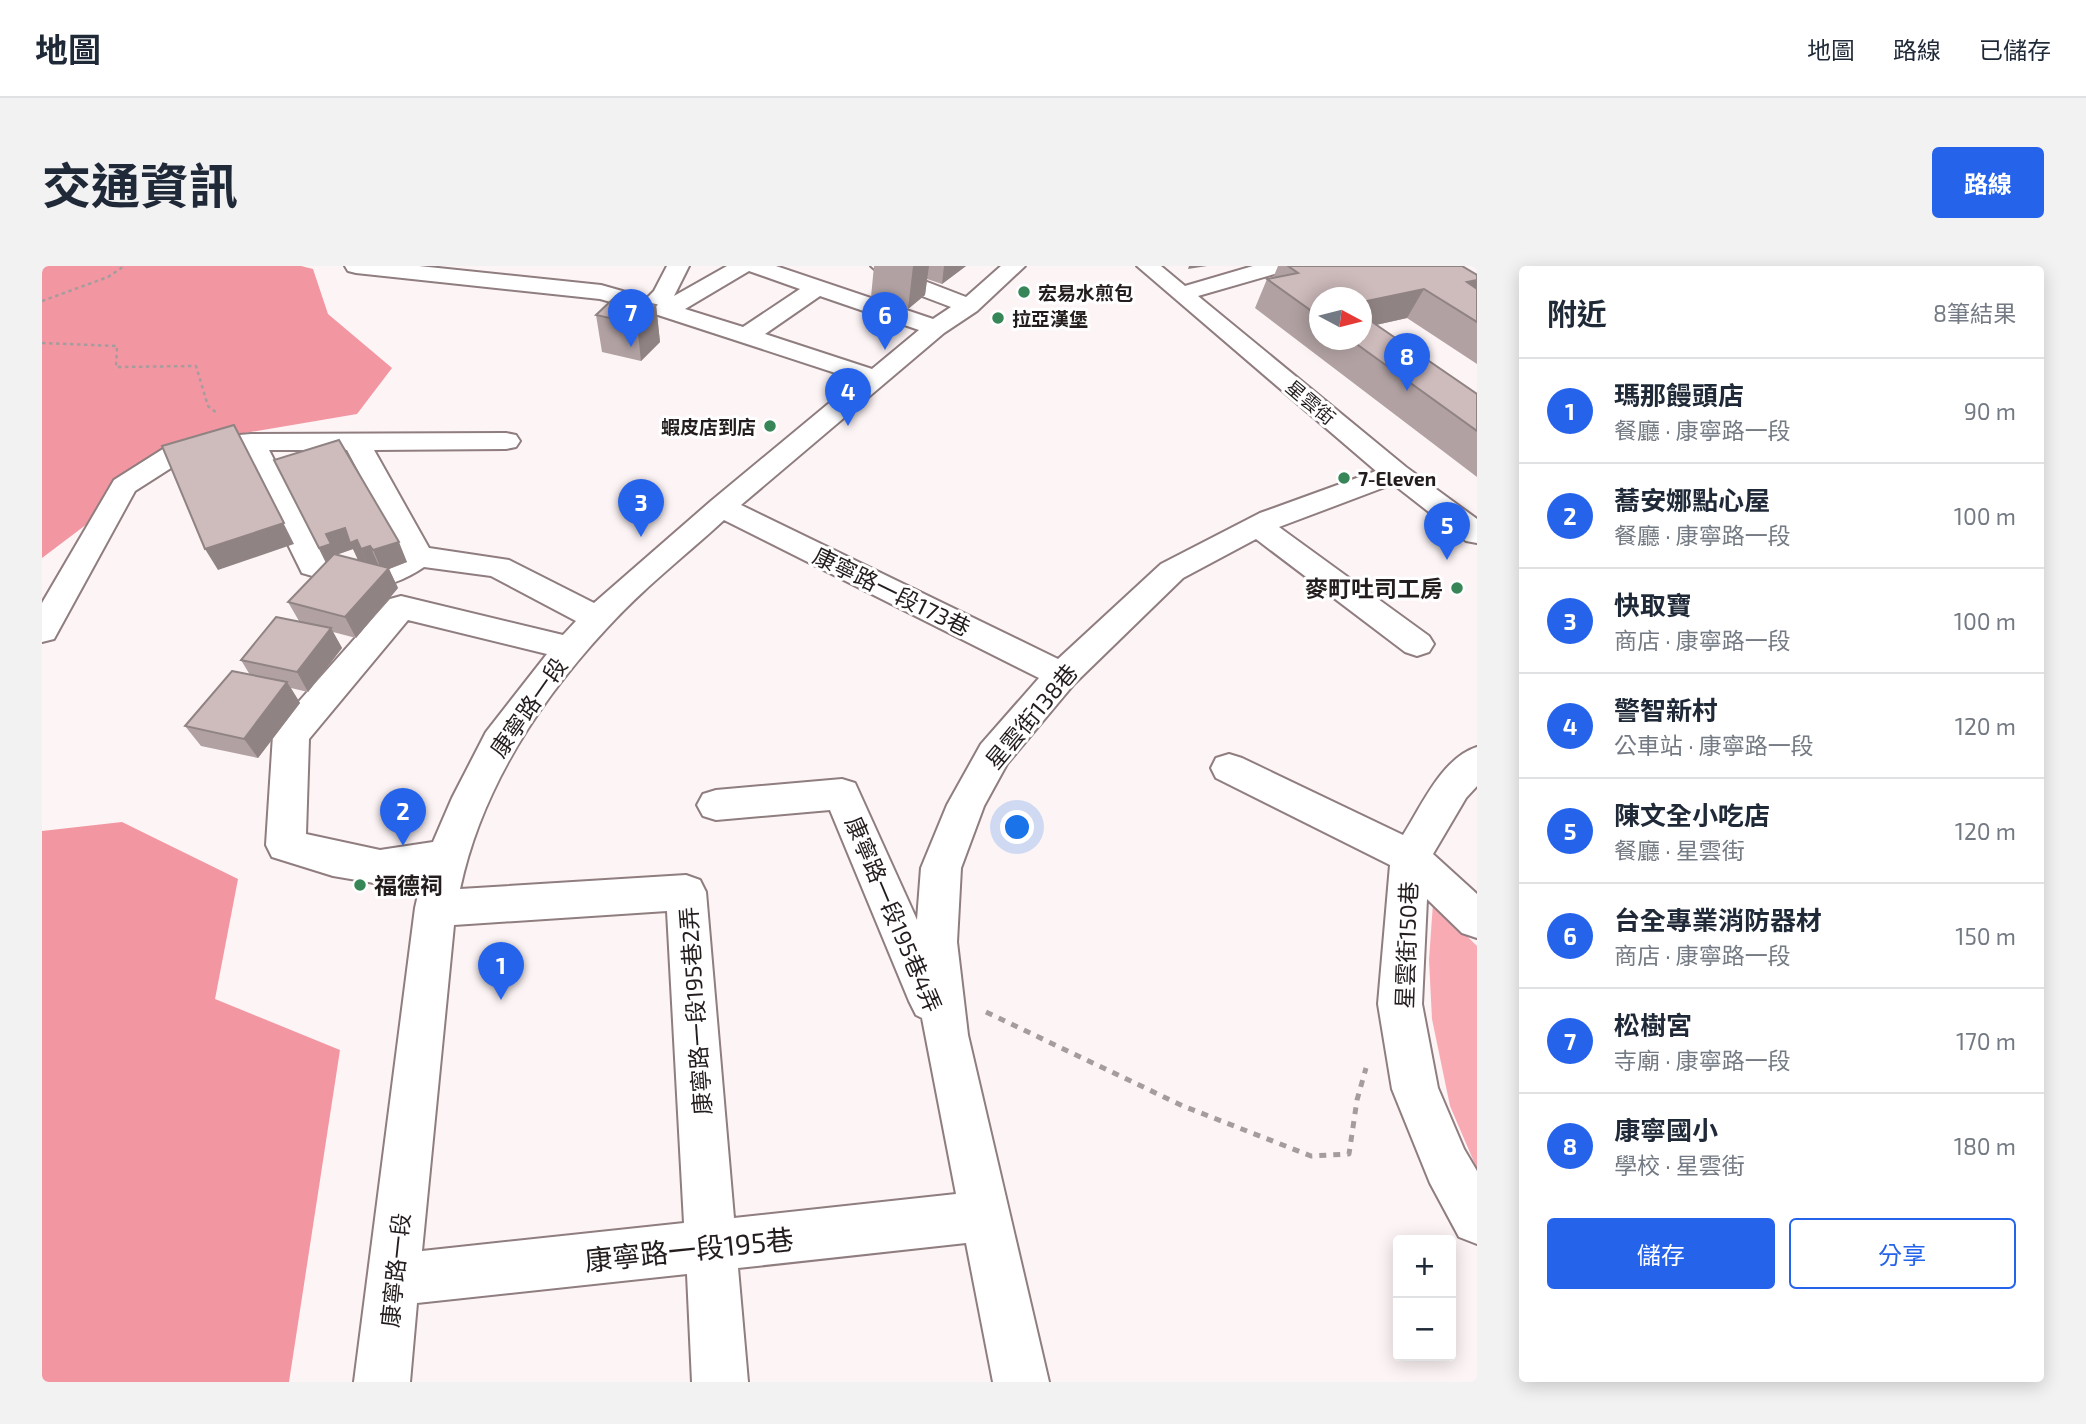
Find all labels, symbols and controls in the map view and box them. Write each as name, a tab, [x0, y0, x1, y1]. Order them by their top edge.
text: 地圖	[35, 29, 101, 69]
text: 地圖	[1807, 35, 1855, 64]
text: 路線	[1893, 35, 1941, 64]
text: 已儲存	[1979, 35, 2051, 64]
button: 路線	[1932, 147, 2044, 218]
text: 交通資訊	[42, 155, 238, 214]
place label: 宏易水煎包	[1038, 281, 1133, 304]
marker: 宏易水煎包	[1016, 284, 1032, 300]
north arrow	[1309, 287, 1372, 350]
pin: 7	[608, 289, 654, 347]
pin: 6	[862, 292, 908, 350]
text: 附近	[1547, 295, 1607, 331]
text: 8筆結果	[1933, 299, 2016, 327]
place label: 拉亞漢堡	[1012, 307, 1088, 330]
marker: 拉亞漢堡	[990, 310, 1006, 326]
pin: 8	[1384, 333, 1430, 391]
pin: 4	[825, 368, 871, 426]
street label: 星雲街	[1282, 375, 1340, 429]
text: 瑪那饅頭店	[1614, 379, 1744, 410]
text: 1	[1565, 397, 1575, 425]
text: 90 m	[1964, 397, 2016, 425]
place label: 蝦皮店到店	[661, 415, 756, 438]
text: 餐廳 · 康寧路一段	[1614, 416, 1791, 444]
marker: 蝦皮店到店	[762, 418, 778, 434]
place label: 7-Eleven	[1358, 467, 1436, 490]
marker: 7-Eleven	[1336, 470, 1352, 486]
pin: 3	[618, 479, 664, 537]
text: 蕎安娜點心屋	[1614, 484, 1770, 515]
pin: 5	[1424, 502, 1470, 560]
text: 2	[1563, 502, 1577, 530]
text: 100 m	[1954, 502, 2016, 530]
text: 餐廳 · 康寧路一段	[1614, 521, 1791, 549]
street label: 康寧路一段173巷	[809, 541, 975, 641]
place label: 麥町吐司工房	[1305, 574, 1443, 602]
marker: 麥町吐司工房	[1449, 580, 1465, 596]
text: 快取寶	[1614, 589, 1692, 620]
text: 3	[1563, 607, 1577, 635]
text: 100 m	[1954, 607, 2016, 635]
text: 商店 · 康寧路一段	[1614, 626, 1791, 654]
street label: 康寧路一段	[484, 652, 572, 762]
street label: 星雲街138巷	[979, 658, 1083, 774]
text: 警智新村	[1614, 694, 1718, 725]
text: 4	[1563, 712, 1577, 740]
text: 120 m	[1955, 712, 2016, 740]
text: 公車站 · 康寧路一段	[1614, 731, 1814, 759]
pin: 2	[380, 788, 426, 846]
text: 陳文全小吃店	[1614, 799, 1770, 830]
your location	[1000, 810, 1034, 844]
street label: 康寧路一段195巷4弄	[840, 812, 948, 1016]
text: 5	[1564, 817, 1576, 845]
text: 120 m	[1955, 817, 2016, 845]
text: 餐廳 · 星雲街	[1614, 836, 1745, 864]
place label: 福德祠	[374, 871, 443, 899]
marker: 福德祠	[352, 877, 368, 893]
street label: 星雲街150巷	[1390, 881, 1422, 1009]
text: 台全專業消防器材	[1614, 904, 1822, 935]
street label: 康寧路一段195巷2弄	[674, 906, 716, 1116]
text: 6	[1563, 922, 1577, 950]
text: 150 m	[1955, 922, 2016, 950]
text: 商店 · 康寧路一段	[1614, 941, 1791, 969]
pin: 1	[478, 942, 524, 1000]
text: 松樹宮	[1614, 1009, 1692, 1040]
text: 7	[1564, 1027, 1576, 1055]
text: 170 m	[1956, 1027, 2016, 1055]
text: 寺廟 · 康寧路一段	[1614, 1046, 1791, 1074]
text: 康寧國小	[1614, 1114, 1718, 1145]
text: 8	[1563, 1132, 1577, 1160]
text: 180 m	[1954, 1132, 2016, 1160]
text: 學校 · 星雲街	[1614, 1151, 1745, 1179]
street label: 康寧路一段	[375, 1211, 415, 1329]
button: 儲存	[1547, 1218, 1775, 1289]
button: 分享	[1789, 1218, 2016, 1289]
street label: 康寧路一段195巷	[583, 1221, 795, 1277]
map controls	[1393, 1235, 1456, 1361]
button: +	[1393, 1235, 1456, 1298]
button: −	[1393, 1298, 1456, 1361]

